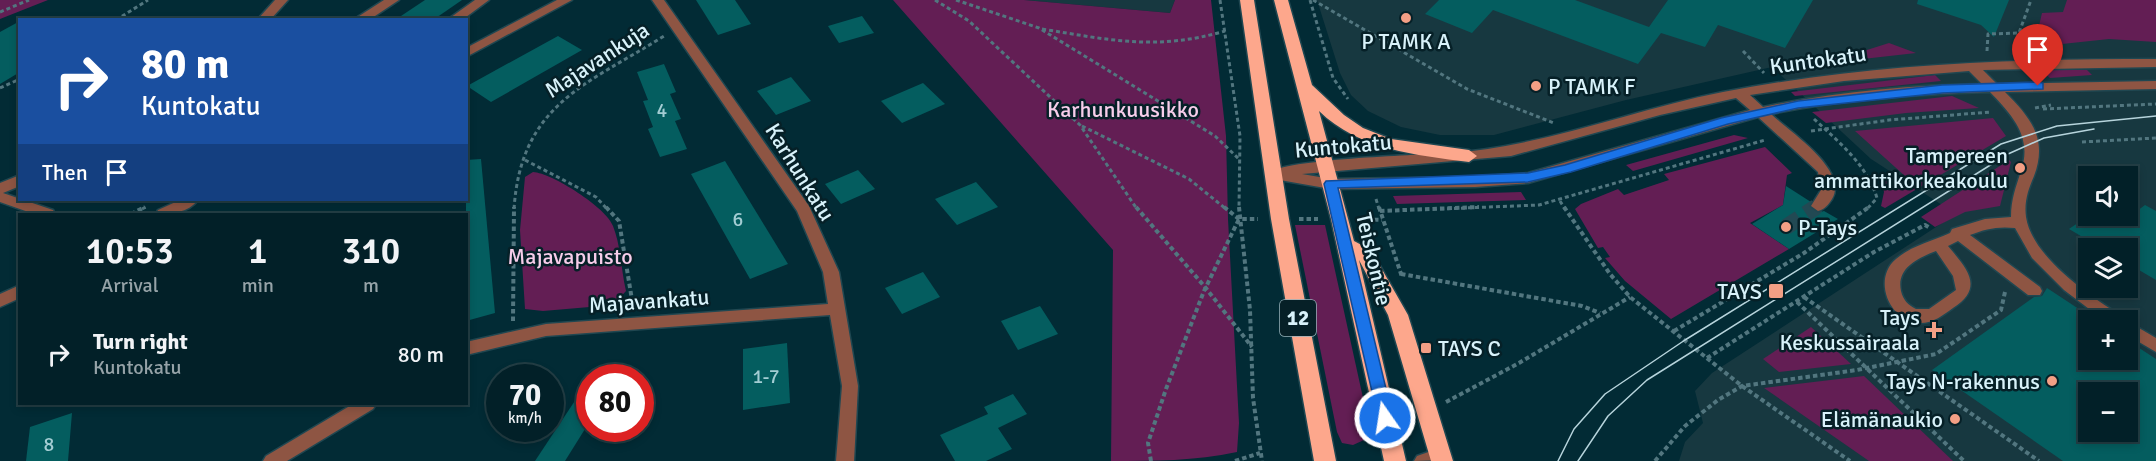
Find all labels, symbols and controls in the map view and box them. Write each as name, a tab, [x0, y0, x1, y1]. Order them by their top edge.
marker: P TAMK A	[1399, 11, 1413, 25]
street label: Majavankuja	[540, 16, 654, 104]
pin	[2012, 24, 2063, 86]
place label: P TAMK A	[1361, 28, 1451, 55]
icon: arrive	[2021, 33, 2054, 66]
text: 80 m	[141, 39, 230, 90]
street label: Kuntokatu	[1768, 40, 1868, 80]
icon: right	[42, 42, 120, 120]
place label: P TAMK F	[1548, 73, 1635, 100]
marker: P TAMK F	[1529, 79, 1543, 93]
text: Kuntokatu	[141, 90, 261, 123]
park label: Karhunkuusikko	[1047, 96, 1199, 123]
house number: 4	[657, 98, 668, 123]
street label: Karhunkatu	[759, 118, 841, 226]
street label: Kuntokatu	[1293, 128, 1393, 164]
place label: Tampereen ammattikorkeakoulu	[1814, 142, 2008, 194]
icon: arrive	[100, 156, 133, 189]
text: Then	[42, 159, 88, 186]
marker: Tampereen ammattikorkeakoulu	[2013, 161, 2027, 175]
map controls	[2078, 166, 2138, 442]
button: sound	[2078, 166, 2138, 226]
house number: 6	[733, 207, 743, 232]
street label: Teiskontie	[1350, 210, 1398, 308]
place label: P-Tays	[1798, 214, 1857, 241]
marker: P-Tays	[1779, 220, 1793, 234]
text: 10:53	[86, 229, 174, 274]
text: 1	[248, 229, 268, 274]
text: 310	[342, 229, 400, 274]
button: layers	[2078, 238, 2138, 298]
park label: Majavapuisto	[507, 243, 633, 270]
text: Arrival	[101, 273, 159, 298]
text: min	[242, 273, 274, 298]
text: m	[363, 273, 379, 298]
place label: TAYS	[1717, 278, 1762, 305]
marker: TAYS	[1767, 282, 1785, 300]
street label: Majavankatu	[588, 283, 710, 319]
road number: 12	[1280, 300, 1316, 336]
place label: Tays Keskussairaala	[1780, 304, 1920, 356]
button: +	[2078, 310, 2138, 370]
marker: Tays Keskussairaala	[1925, 321, 1943, 339]
text: Turn right	[93, 328, 188, 355]
place label: TAYS C	[1438, 335, 1501, 362]
icon: right	[42, 338, 75, 371]
text: 80 m	[398, 341, 444, 368]
marker: TAYS C	[1419, 341, 1433, 355]
text: Kuntokatu	[93, 355, 182, 380]
speed limit sign: 80	[576, 364, 654, 442]
house number: 1-7	[753, 364, 779, 389]
place label: Tays N-rakennus	[1886, 368, 2040, 395]
marker: Tays N-rakennus	[2045, 374, 2059, 388]
text: 70	[509, 377, 541, 414]
button: −	[2078, 382, 2138, 442]
position arrow	[1353, 386, 1417, 450]
place label: Elämänaukio	[1821, 406, 1943, 433]
text: km/h	[508, 409, 542, 427]
marker: Elämänaukio	[1948, 412, 1962, 426]
house number: 8	[44, 432, 54, 457]

